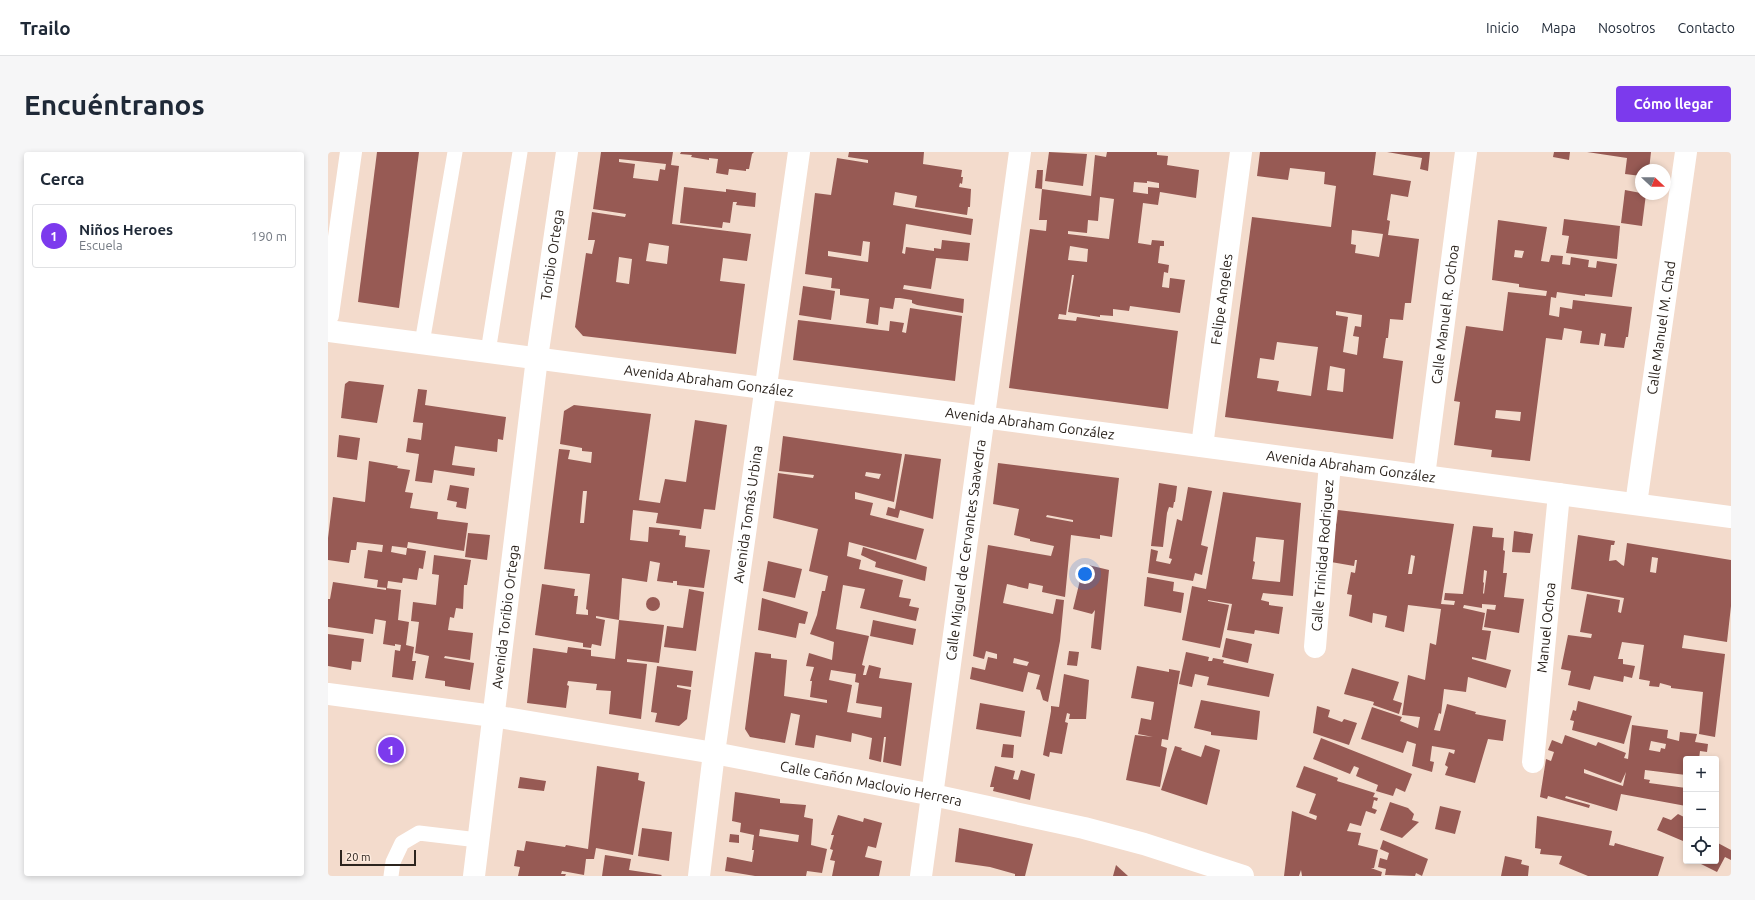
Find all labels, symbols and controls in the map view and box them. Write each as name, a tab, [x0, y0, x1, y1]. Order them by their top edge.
text: Trailo	[20, 17, 71, 39]
text: Inicio	[1486, 20, 1519, 36]
text: Mapa	[1541, 20, 1576, 36]
text: Nosotros	[1598, 20, 1655, 36]
text: Contacto	[1677, 20, 1735, 36]
button: Cómo llegar	[1616, 86, 1731, 122]
text: Encuéntranos	[24, 89, 205, 120]
north arrow	[1635, 164, 1671, 200]
text: Cerca	[40, 169, 85, 188]
street label: Toribio Ortega	[537, 208, 567, 301]
text: Niños Heroes	[79, 221, 173, 238]
text: 1	[50, 229, 58, 243]
text: 190 m	[251, 229, 287, 243]
text: Escuela	[79, 238, 123, 252]
street label: Calle Manuel R. Ochoa	[1428, 244, 1462, 385]
street label: Felipe Angeles	[1208, 253, 1235, 346]
street label: Calle Manuel M. Chad	[1644, 260, 1678, 396]
street label: Avenida Abraham González	[623, 362, 795, 400]
street label: Avenida Abraham González	[944, 404, 1116, 443]
street label: Calle Miguel de Cervantes Saavedra	[943, 438, 989, 662]
street label: Avenida Tomás Urbina	[730, 444, 765, 584]
street label: Avenida Abraham González	[1265, 447, 1437, 486]
street label: Calle Trinidad Rodriguez	[1308, 479, 1337, 632]
street label: Avenida Toribio Ortega	[489, 544, 522, 690]
your location	[1075, 564, 1095, 584]
street label: Manuel Ochoa	[1534, 582, 1558, 674]
pin: 1	[378, 735, 404, 765]
map controls	[1683, 756, 1719, 864]
button: +	[1683, 756, 1719, 792]
street label: Calle Cañón Maclovio Herrera	[779, 758, 964, 809]
button: −	[1683, 792, 1719, 828]
button: locate	[1683, 828, 1719, 864]
scale bar	[340, 848, 416, 867]
text: 20 m	[346, 851, 370, 863]

